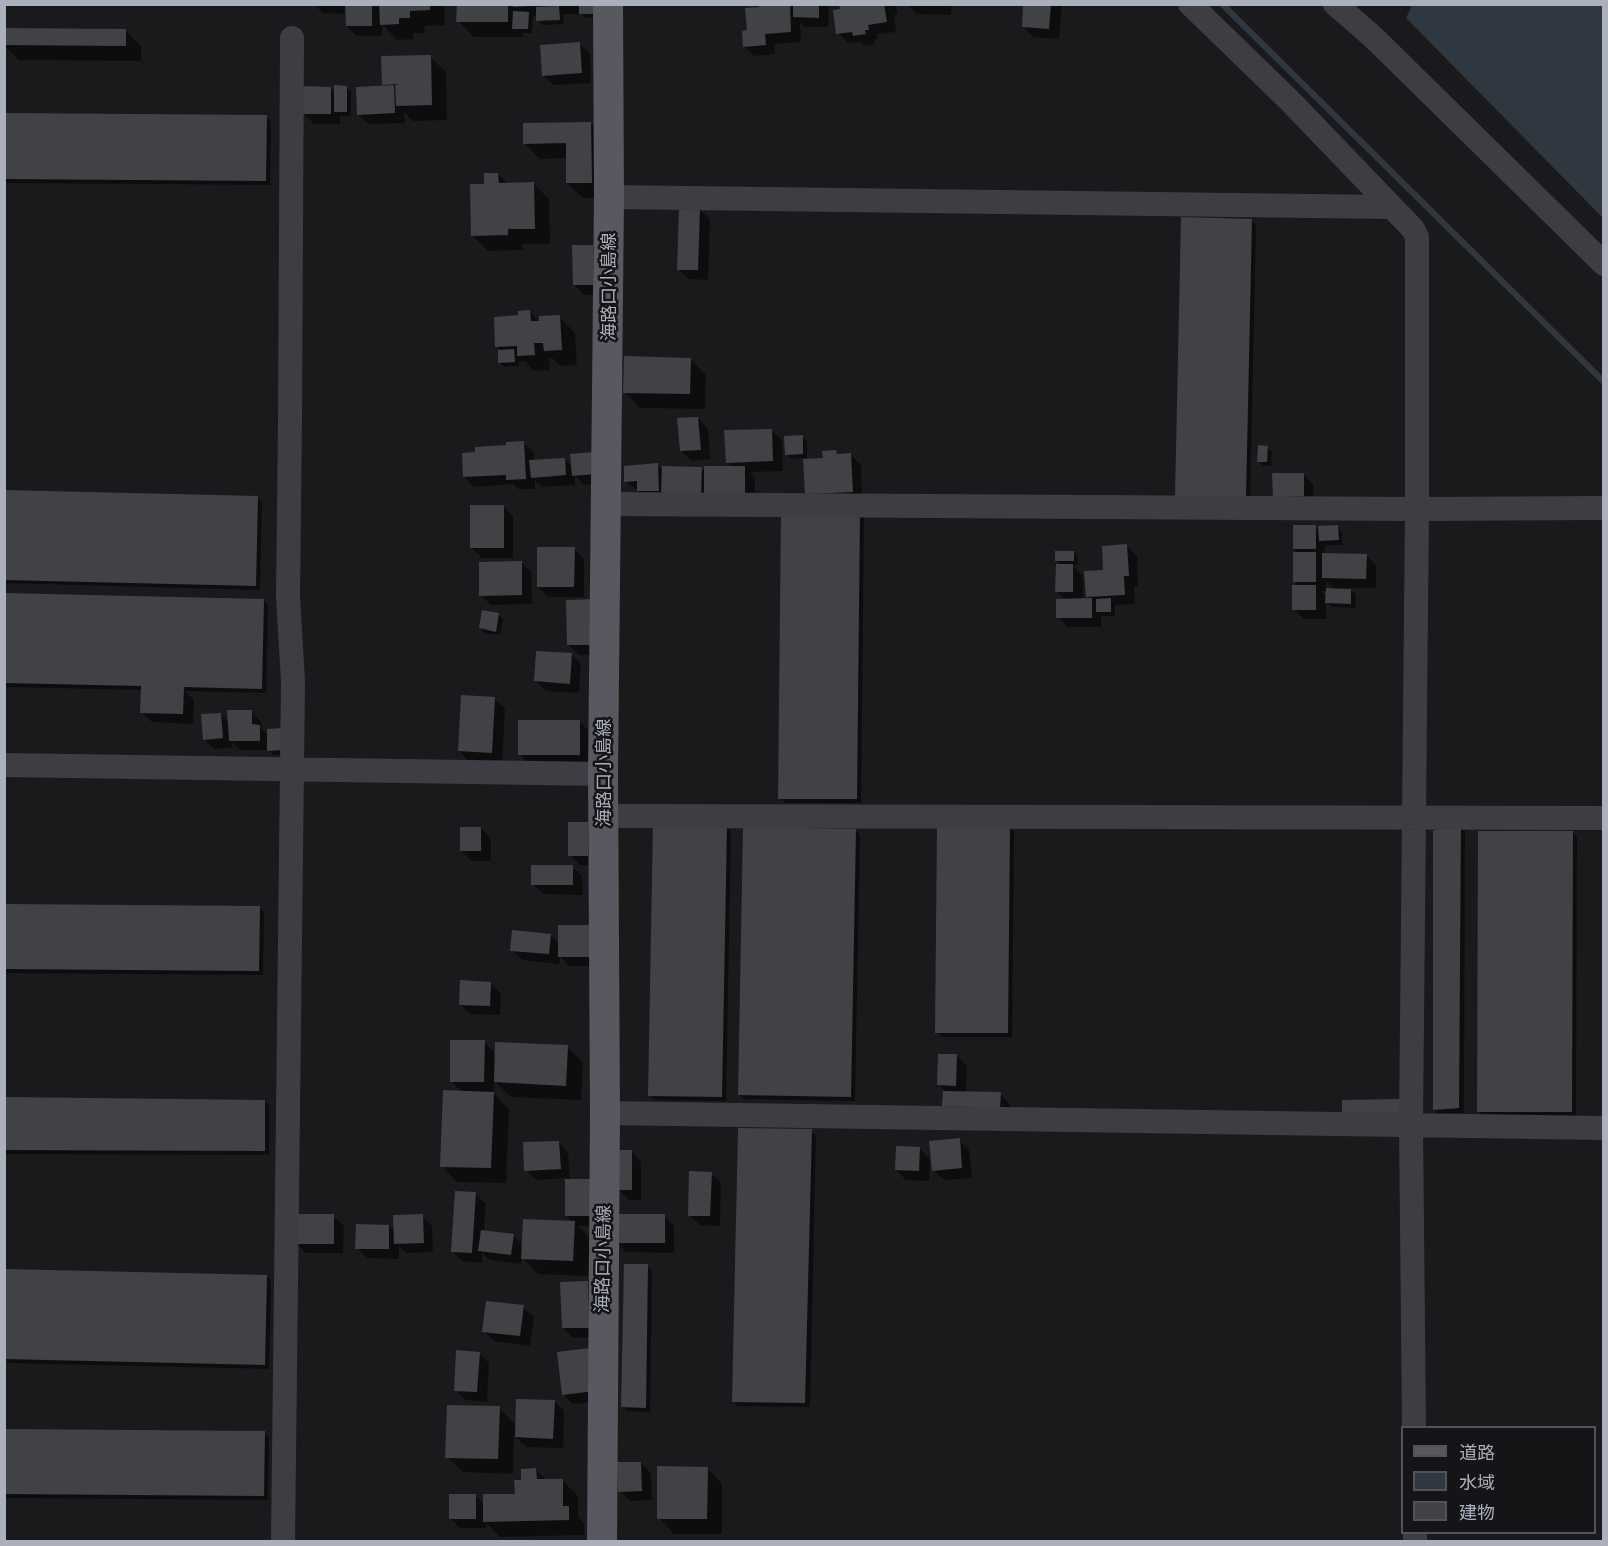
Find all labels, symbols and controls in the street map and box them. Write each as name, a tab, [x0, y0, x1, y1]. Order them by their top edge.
street label: 海路口小島線	[598, 233, 620, 341]
street label: 海路口小島線	[593, 719, 615, 827]
street label: 海路口小島線	[591, 1205, 615, 1313]
legend	[1401, 1426, 1596, 1534]
text: 道路	[1459, 1442, 1495, 1462]
text: 水域	[1459, 1472, 1495, 1492]
text: 建物	[1459, 1502, 1495, 1522]

